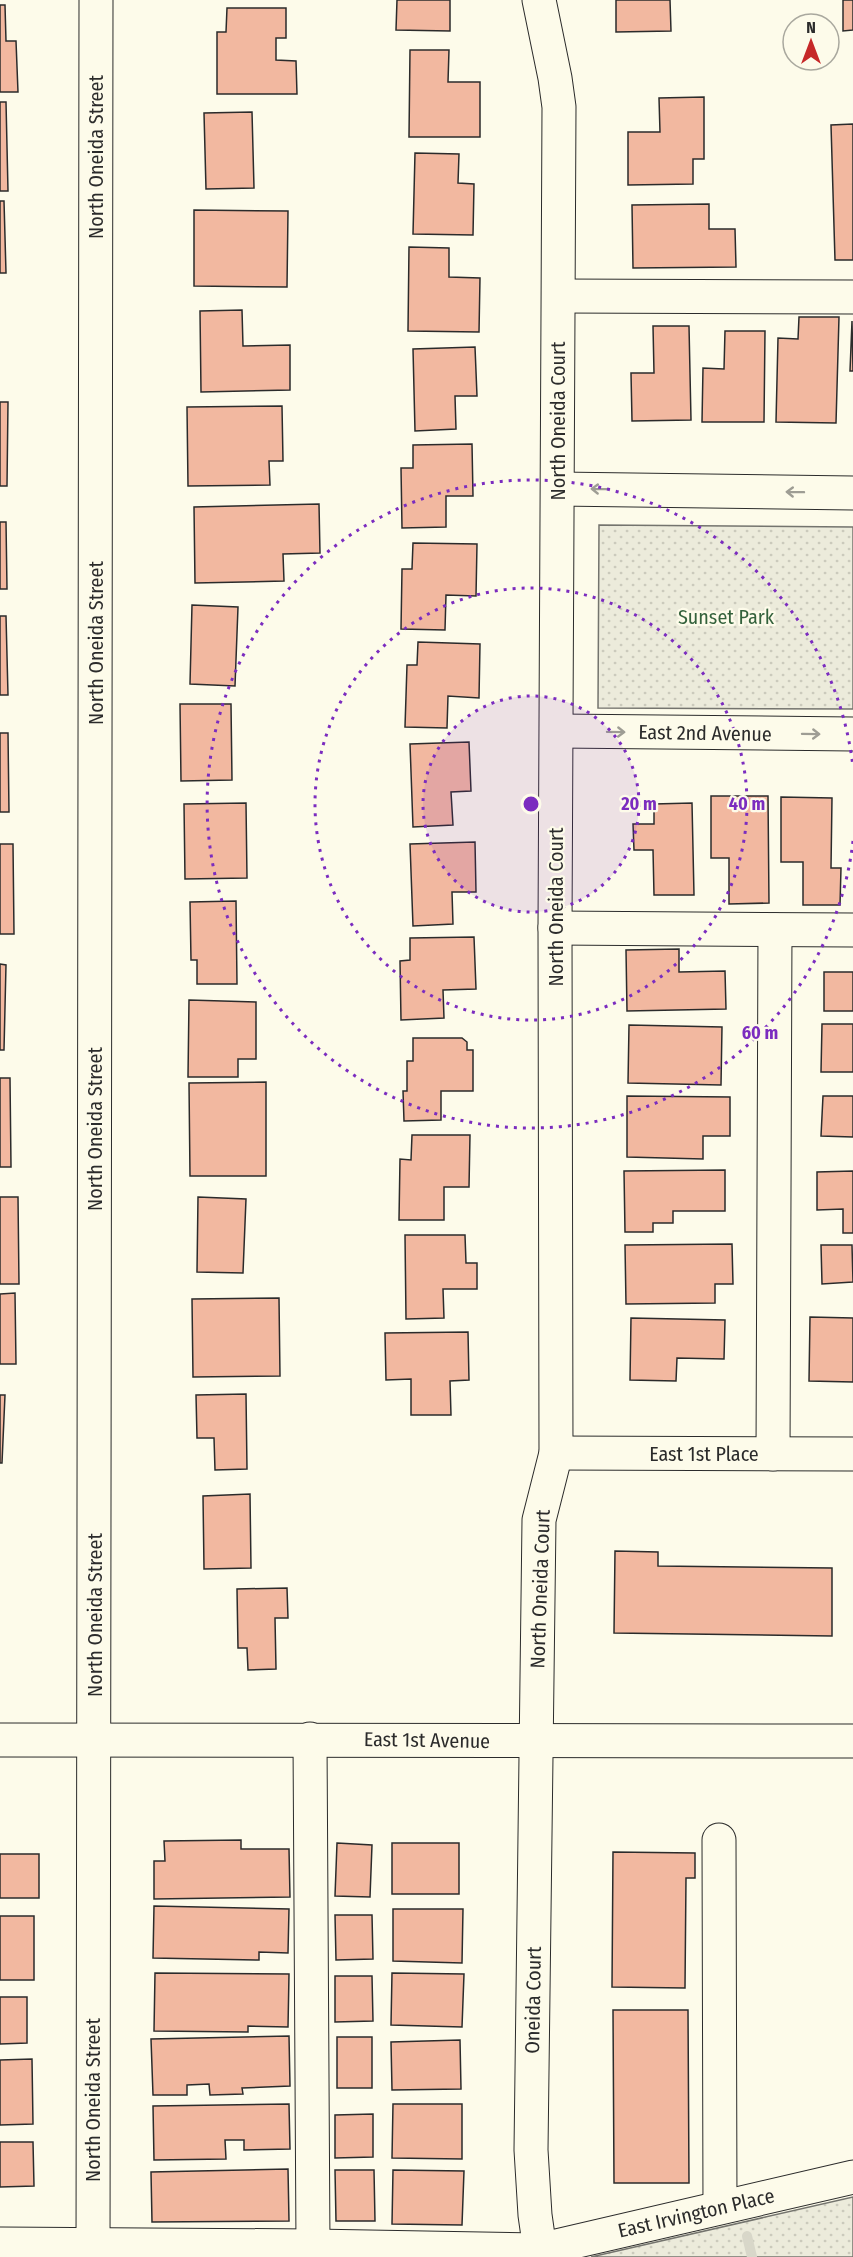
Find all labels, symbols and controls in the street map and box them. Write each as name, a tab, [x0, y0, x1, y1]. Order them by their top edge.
north arrow	[781, 12, 841, 72]
text: N	[806, 18, 816, 37]
street label: North Oneida Street	[84, 75, 108, 239]
street label: North Oneida Court	[546, 341, 570, 500]
one-way arrow	[590, 483, 610, 495]
one-way arrow	[785, 486, 805, 498]
street label: North Oneida Street	[84, 561, 108, 725]
park label: Sunset Park	[678, 605, 775, 629]
street label: East 2nd Avenue	[638, 720, 772, 746]
one-way arrow	[606, 726, 626, 738]
one-way arrow	[801, 728, 821, 739]
text: 20 m	[620, 793, 657, 815]
text: 40 m	[729, 793, 765, 815]
centre of rings	[521, 794, 541, 814]
street label: North Oneida Court	[544, 827, 568, 986]
text: 60 m	[742, 1022, 778, 1044]
street label: North Oneida Street	[83, 1047, 107, 1211]
street label: East 1st Place	[649, 1442, 759, 1466]
street label: North Oneida Court	[525, 1509, 555, 1669]
street label: North Oneida Street	[83, 1533, 107, 1697]
street label: East 1st Avenue	[364, 1727, 490, 1753]
street label: Oneida Court	[520, 1946, 546, 2054]
street label: North Oneida Street	[81, 2018, 105, 2182]
street label: East Irvington Place	[615, 2183, 777, 2243]

